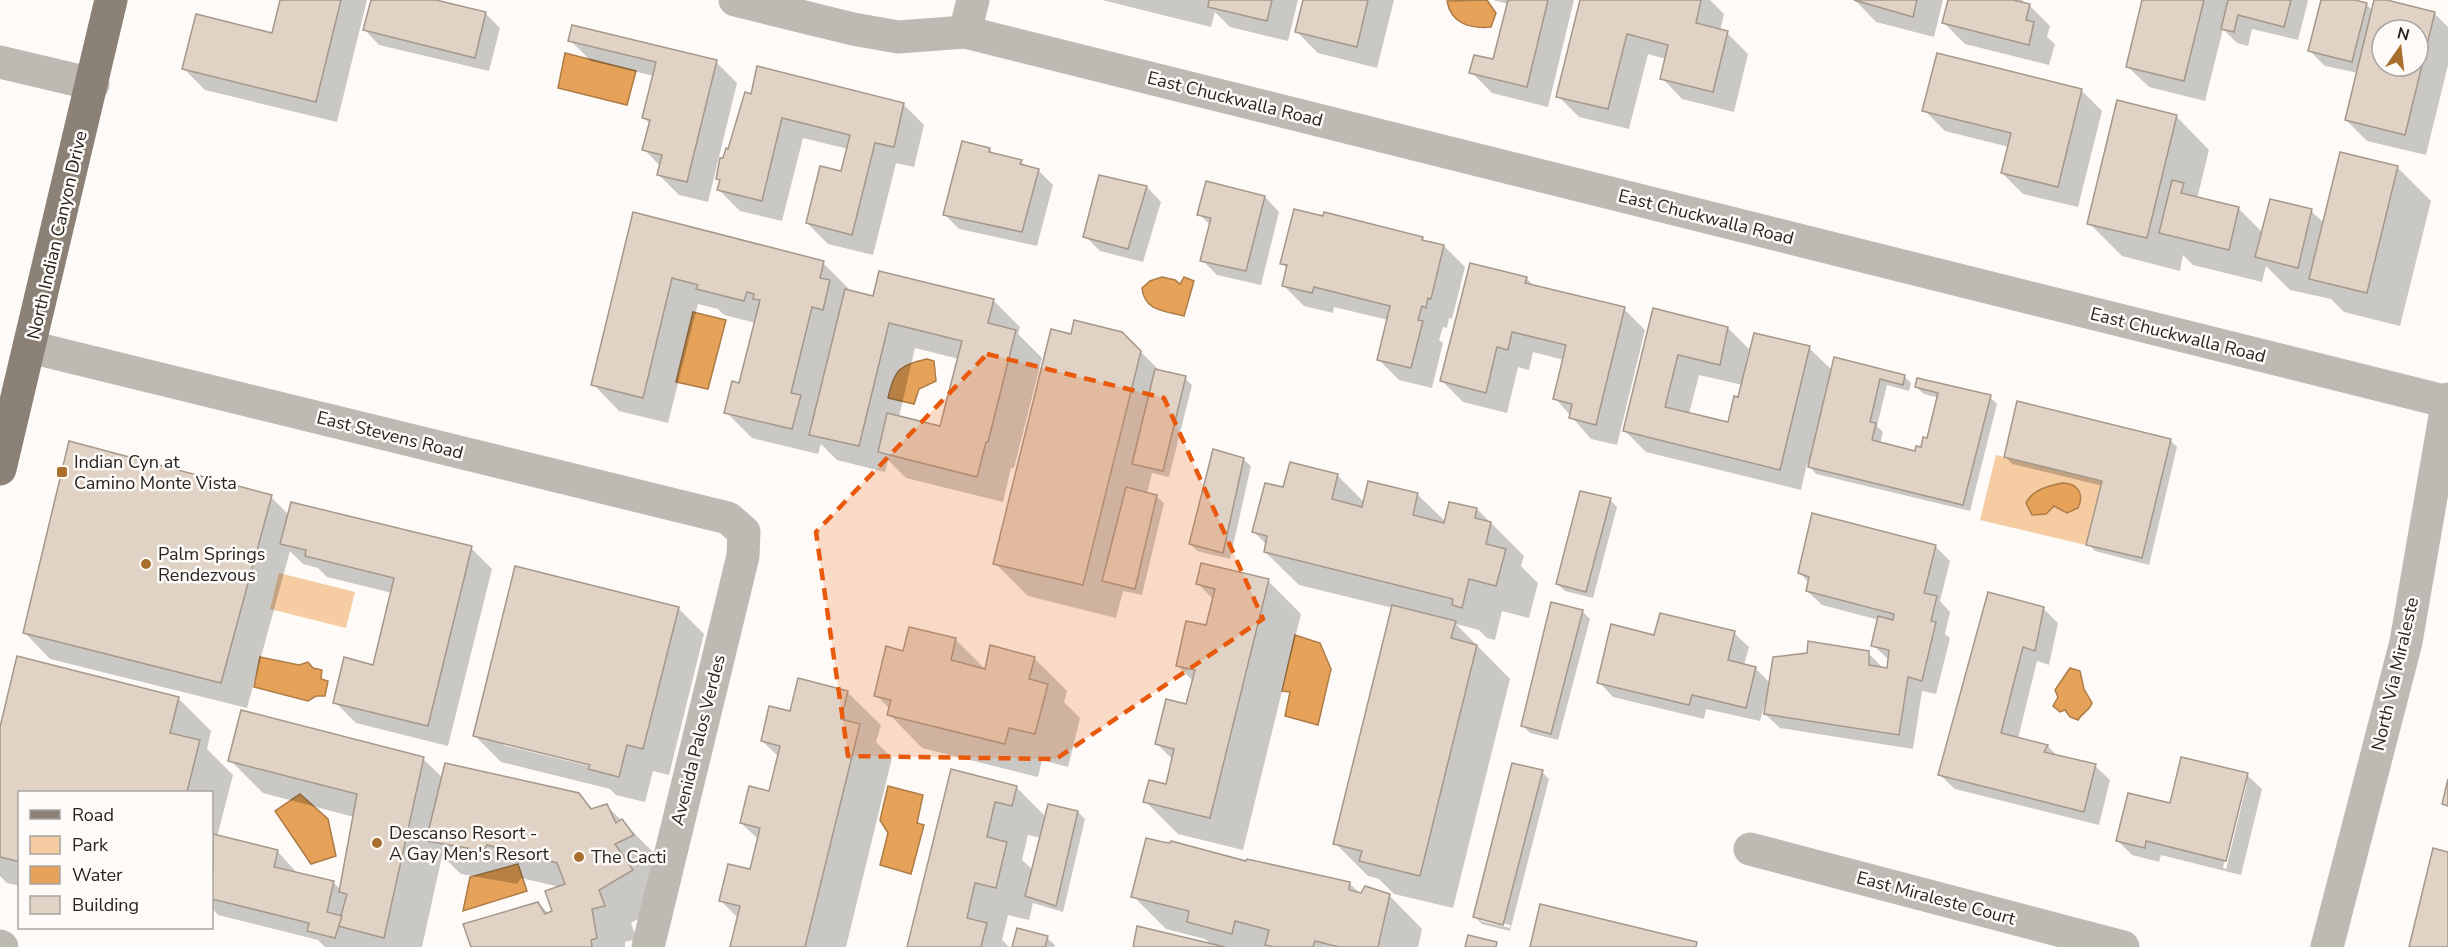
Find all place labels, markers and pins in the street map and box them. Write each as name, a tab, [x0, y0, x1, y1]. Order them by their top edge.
place label: Indian Cyn at Camino Monte Vista	[74, 450, 237, 495]
marker: Indian Cyn at Camino Monte Vista	[55, 465, 69, 479]
place label: Palm Springs Rendezvous	[158, 542, 265, 587]
marker: Palm Springs Rendezvous	[139, 557, 153, 571]
place label: Descanso Resort - A Gay Men's Resort	[389, 821, 550, 866]
marker: Descanso Resort - A Gay Men's Resort	[370, 836, 384, 850]
place label: The Cacti	[591, 845, 666, 869]
marker: The Cacti	[572, 850, 586, 864]

